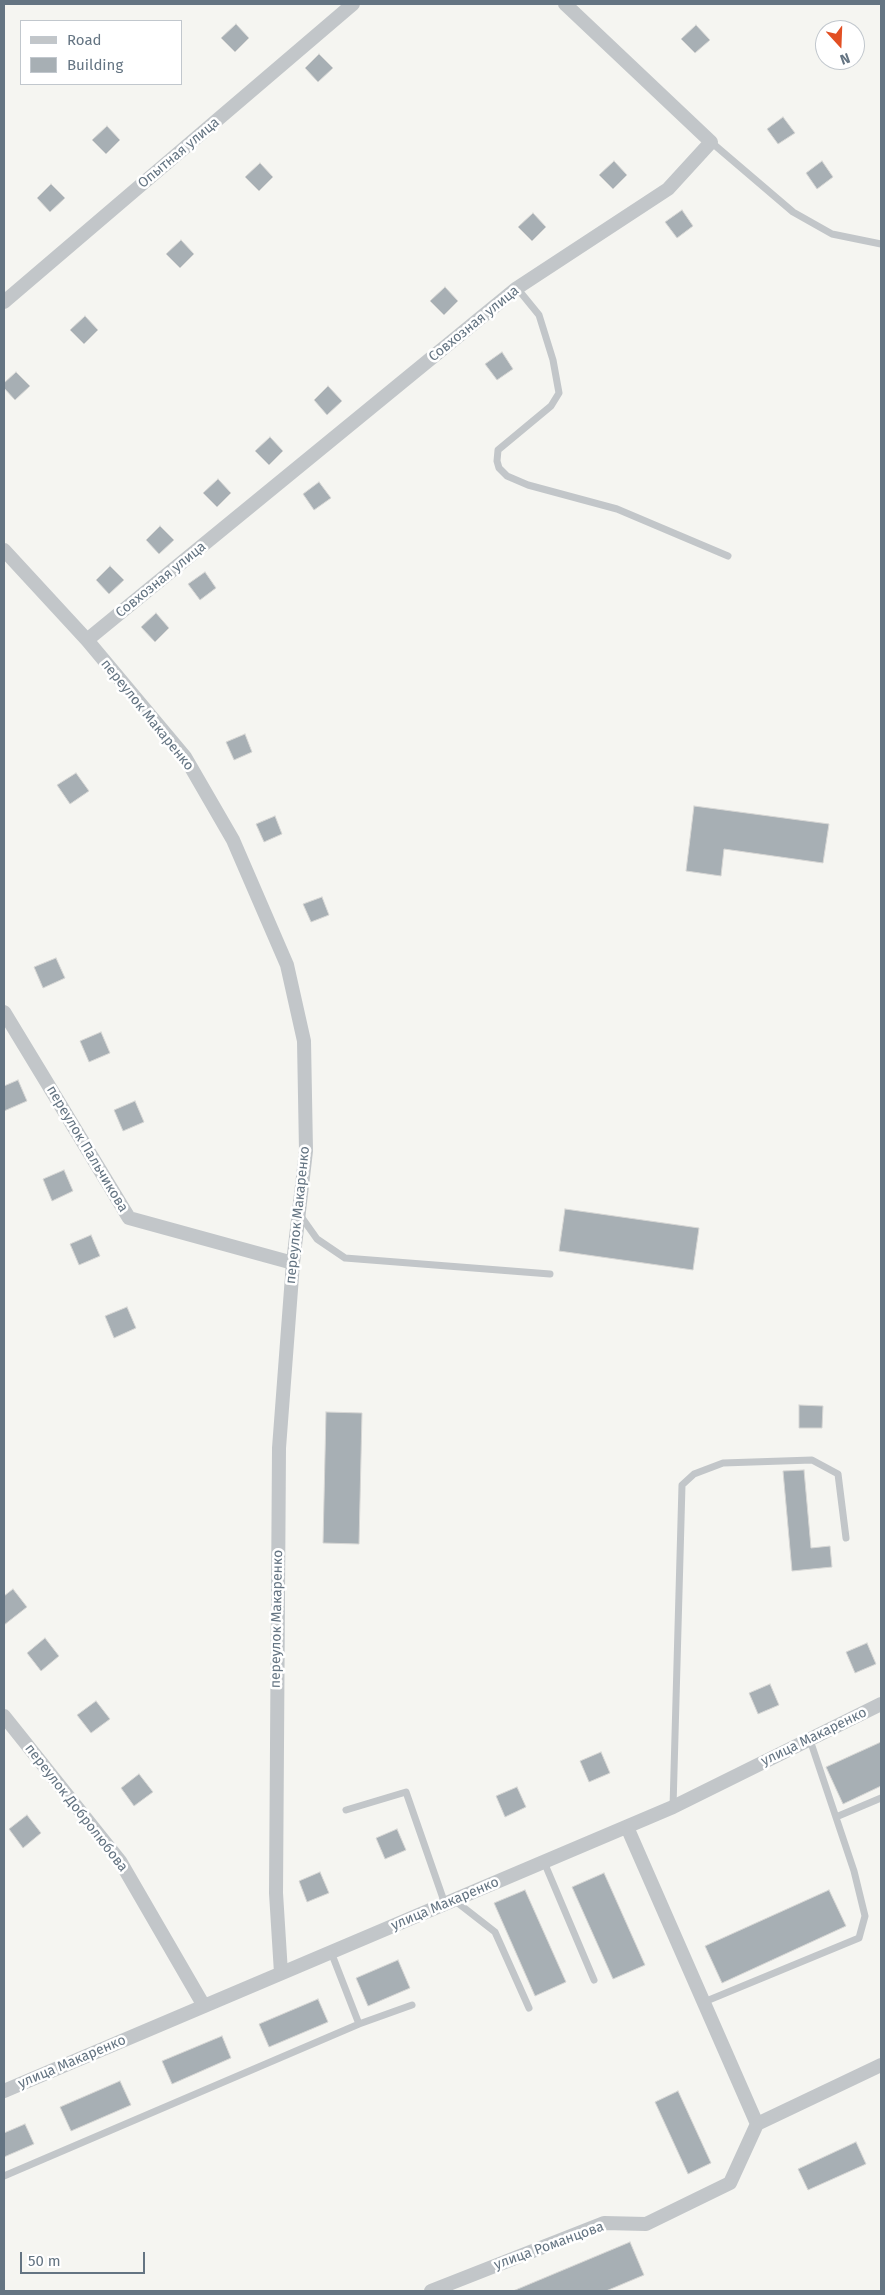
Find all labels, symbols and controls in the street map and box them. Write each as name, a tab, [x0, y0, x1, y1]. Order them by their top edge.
legend	[20, 20, 182, 85]
north arrow	[815, 20, 865, 70]
text: Road	[67, 31, 102, 49]
text: N	[838, 49, 852, 68]
text: Building	[67, 56, 123, 74]
street label: Опытная улица	[135, 114, 223, 192]
street label: Совхозная улица	[425, 282, 523, 366]
street label: Совхозная улица	[112, 538, 210, 622]
street label: переулок Макаренко	[97, 656, 197, 774]
street label: переулок Пальчикова	[43, 1083, 131, 1215]
street label: переулок Макаренко	[282, 1145, 314, 1285]
street label: переулок Макаренко	[267, 1550, 287, 1688]
street label: улица Макаренко	[758, 1704, 870, 1770]
street label: переулок Добролюбова	[21, 1741, 131, 1875]
street label: улица Макаренко	[389, 1874, 501, 1934]
street label: улица Макаренко	[16, 2032, 128, 2092]
street label: улица Романцова	[492, 2218, 606, 2274]
scale bar	[22, 2242, 148, 2274]
text: 50 m	[28, 2252, 61, 2270]

